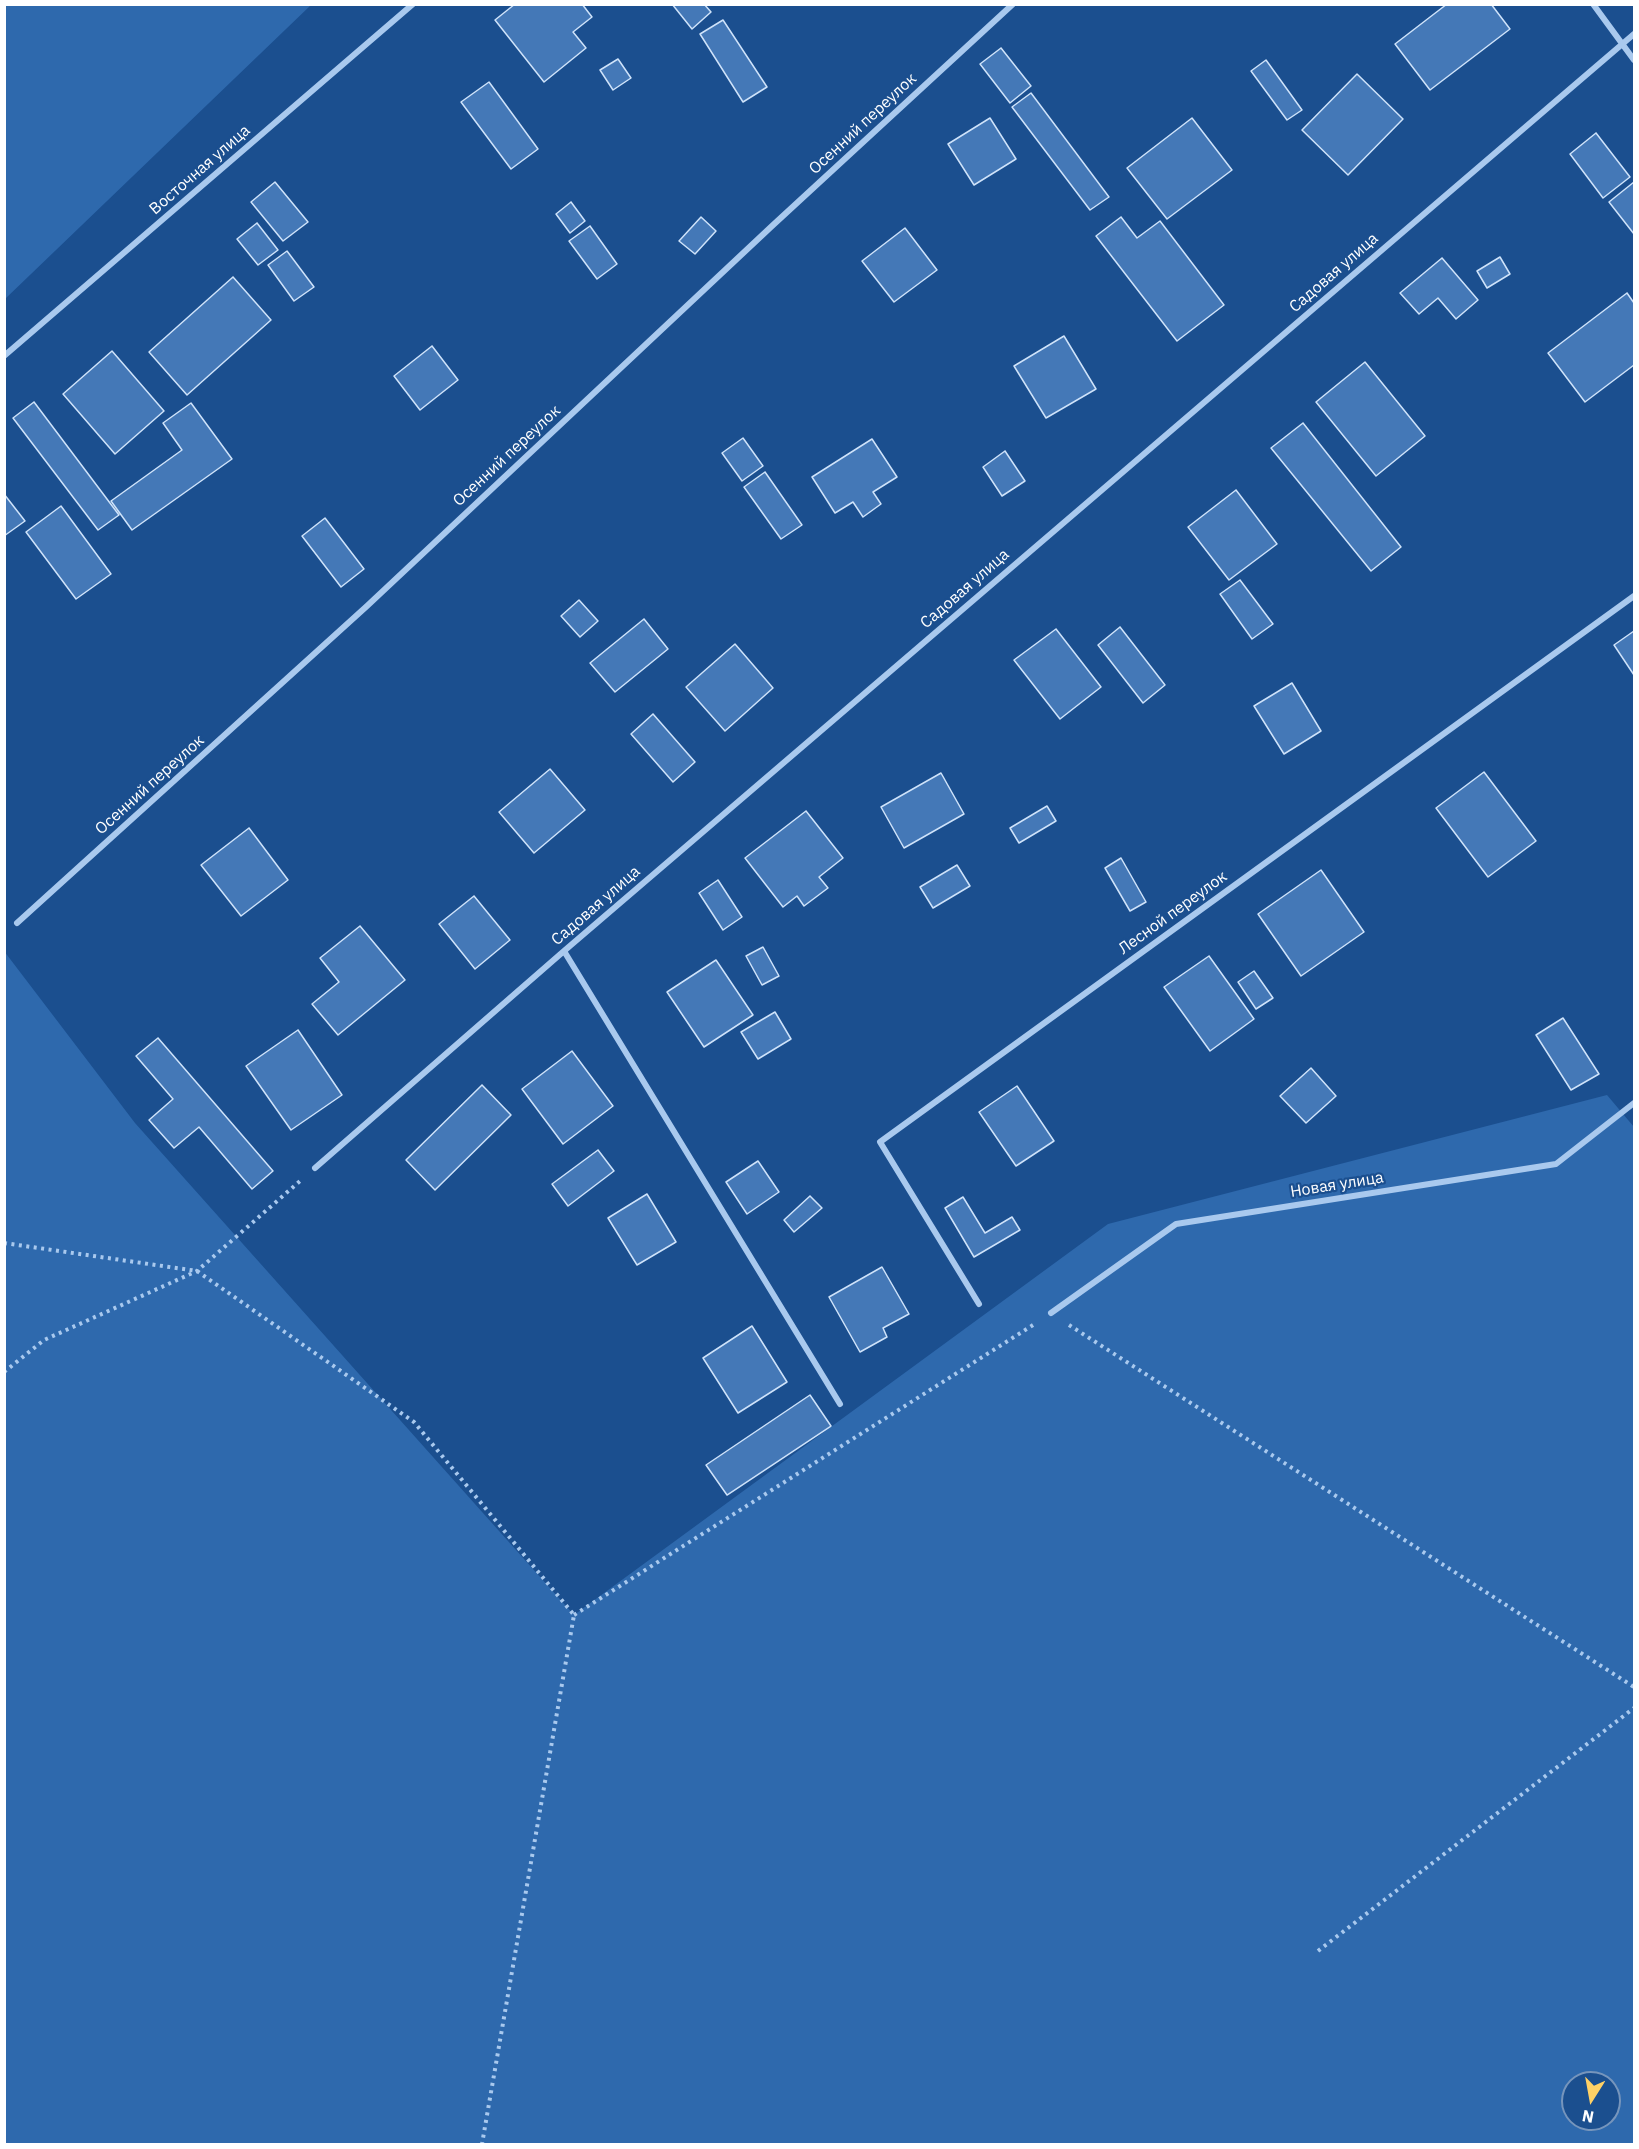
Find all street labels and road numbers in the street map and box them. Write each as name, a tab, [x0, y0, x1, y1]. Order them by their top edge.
street label: Осенний переулок	[805, 69, 921, 179]
street label: Восточная улица	[146, 121, 254, 219]
street label: Садовая улица	[1286, 229, 1382, 317]
street label: Осенний переулок	[449, 401, 565, 511]
street label: Садовая улица	[917, 545, 1013, 633]
street label: Осенний переулок	[92, 731, 208, 839]
street label: Садовая улица	[548, 862, 644, 950]
street label: Лесной переулок	[1115, 867, 1231, 959]
street label: Новая улица	[1289, 1168, 1385, 1202]

